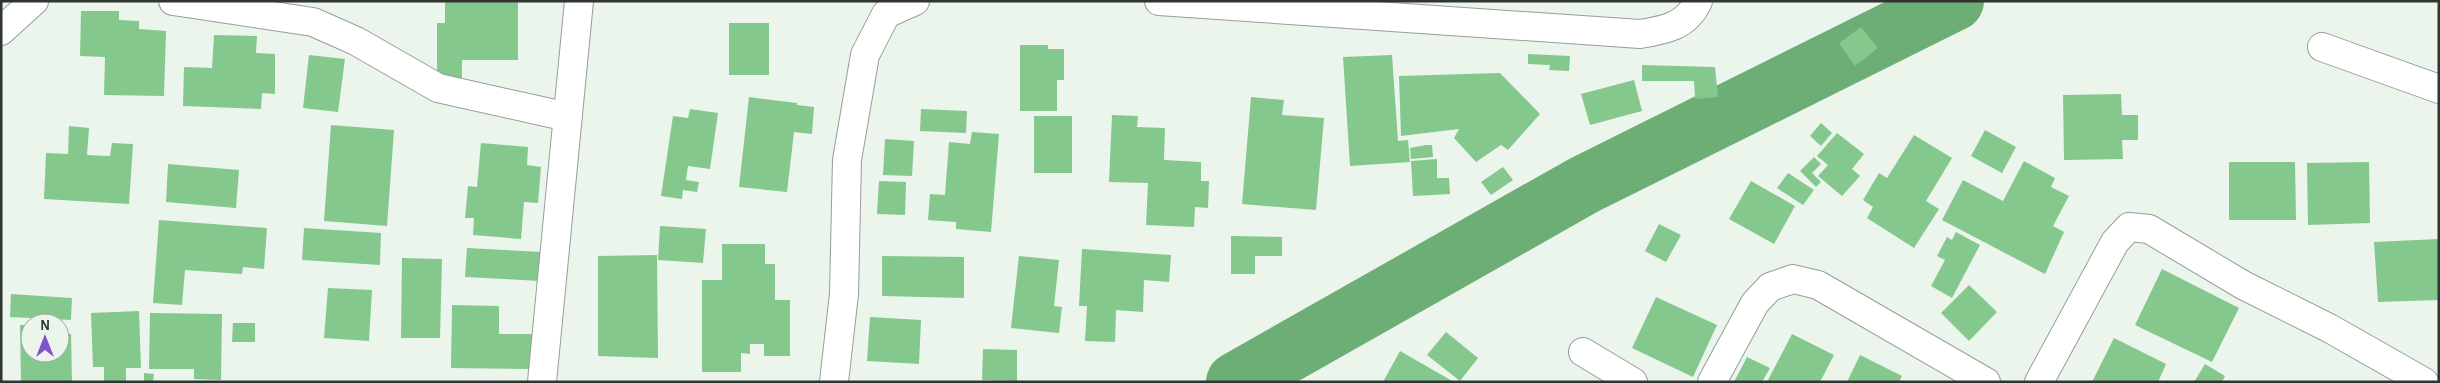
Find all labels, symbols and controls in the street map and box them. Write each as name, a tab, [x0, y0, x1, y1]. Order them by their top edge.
north arrow	[20, 313, 70, 363]
text: N	[40, 319, 50, 333]

